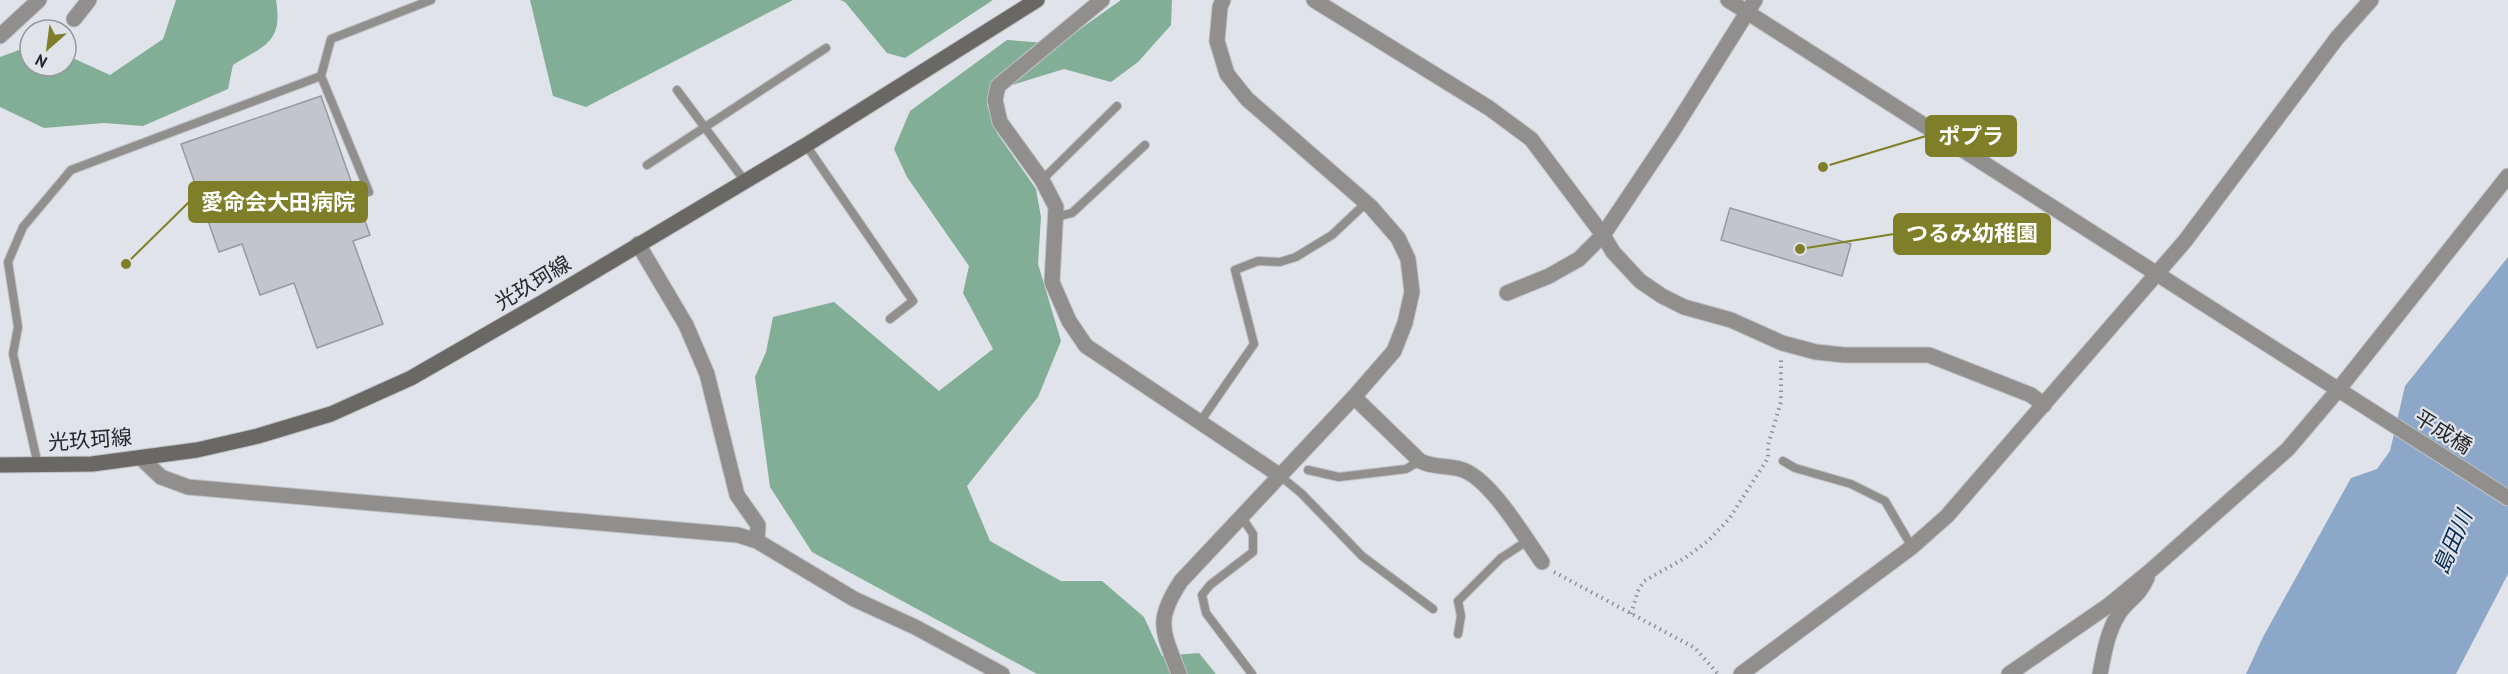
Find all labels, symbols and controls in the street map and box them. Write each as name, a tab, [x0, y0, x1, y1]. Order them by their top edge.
north arrow	[18, 18, 78, 78]
text: N	[32, 50, 50, 73]
callout: ポプラ	[1926, 116, 2016, 156]
text: ポプラ	[1938, 122, 2004, 150]
callout: 愛命会大田病院	[189, 182, 367, 222]
text: 愛命会大田病院	[201, 188, 355, 216]
callout: つるみ幼稚園	[1894, 214, 2050, 254]
text: つるみ幼稚園	[1906, 219, 2038, 247]
street label: 光玖珂線	[490, 249, 576, 316]
street label: 平成橋	[2409, 403, 2477, 460]
street label: 光玖珂線	[47, 423, 133, 456]
water label: 島田川	[2426, 504, 2479, 578]

